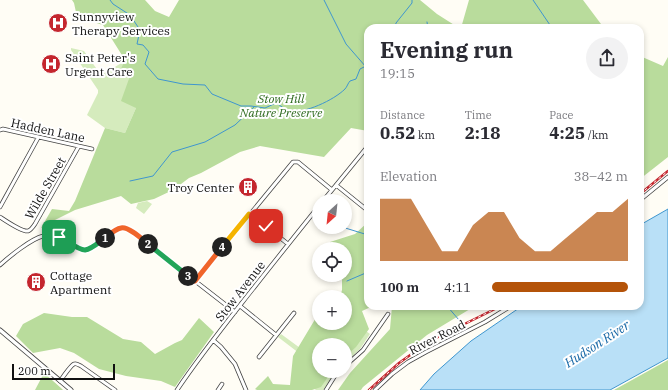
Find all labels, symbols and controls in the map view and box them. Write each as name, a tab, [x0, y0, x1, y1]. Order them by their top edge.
place label: Sunnyview Therapy Services	[72, 9, 170, 38]
hospital icon: Sunnyview Therapy Services	[47, 12, 69, 34]
text: Evening run	[380, 35, 513, 64]
button: share	[586, 37, 628, 79]
place label: Saint Peter's Urgent Care	[65, 50, 136, 79]
hospital icon: Saint Peter's Urgent Care	[40, 53, 62, 75]
text: 19:15	[380, 65, 415, 82]
park label: Stow Hill Nature Preserve	[239, 91, 323, 120]
text: Distance	[380, 108, 425, 122]
text: Time	[465, 108, 492, 122]
text: Pace	[549, 108, 574, 122]
street label: Hadden Lane	[10, 115, 86, 145]
text: 0.52	[380, 122, 415, 144]
text: 2:18	[465, 122, 500, 144]
text: 4:25	[549, 122, 585, 144]
text: km	[415, 128, 435, 142]
text: /km	[585, 128, 609, 142]
street label: Wilde Street	[21, 154, 69, 222]
text: Elevation	[380, 168, 437, 185]
text: 38–42 m	[574, 168, 628, 185]
building icon: Troy Center	[237, 176, 259, 198]
place label: Troy Center	[167, 180, 235, 195]
north arrow	[312, 194, 352, 234]
map controls	[312, 194, 352, 378]
pin	[249, 209, 283, 243]
icon: check	[255, 215, 277, 237]
pin	[42, 220, 76, 254]
icon: arrive	[48, 226, 70, 248]
pin: 1	[95, 228, 115, 248]
text: 1	[102, 231, 108, 245]
pin: 2	[138, 234, 158, 254]
text: 2	[145, 237, 151, 251]
pin: 4	[212, 237, 232, 257]
text: 4	[219, 240, 225, 254]
button: locate	[312, 242, 352, 282]
street label: Stow Avenue	[212, 258, 268, 324]
pin: 3	[178, 266, 198, 286]
place label: Cottage Apartment	[50, 268, 112, 297]
text: 3	[185, 269, 191, 283]
building icon: Cottage Apartment	[25, 271, 47, 293]
text: 100 m	[380, 279, 419, 296]
text: 4:11	[444, 279, 471, 296]
button: +	[312, 290, 352, 330]
street label: River Road	[406, 316, 468, 358]
water label: Hudson River	[560, 316, 633, 372]
button: −	[312, 338, 352, 378]
scale bar	[12, 362, 115, 381]
text: 200 m	[18, 364, 51, 378]

